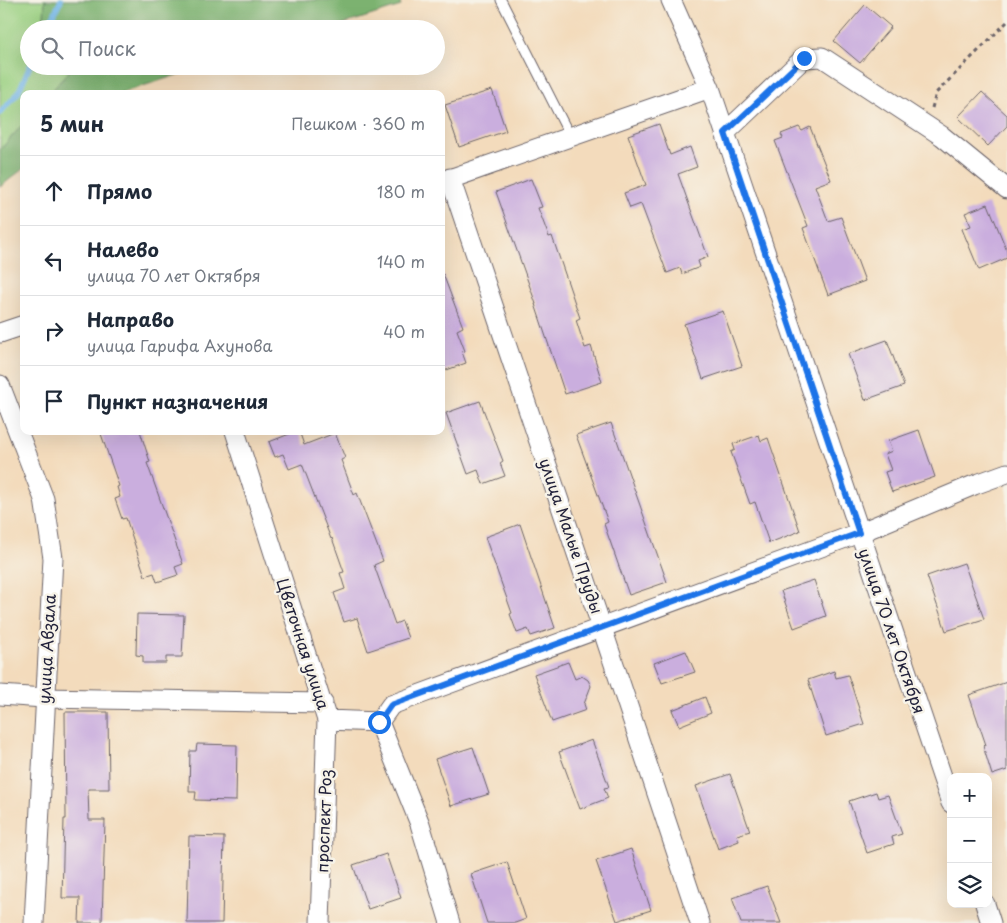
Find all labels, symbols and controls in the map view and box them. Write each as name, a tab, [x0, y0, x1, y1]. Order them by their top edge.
search box	[20, 20, 445, 75]
icon: search	[38, 34, 66, 62]
text: Поиск	[78, 34, 136, 62]
route end	[793, 47, 816, 70]
text: 5 мин	[40, 107, 104, 139]
text: Пешком · 360 m	[291, 111, 425, 135]
icon: ahead	[40, 177, 68, 205]
text: Прямо	[87, 177, 152, 205]
text: 180 m	[377, 179, 425, 203]
text: Налево	[87, 235, 159, 263]
icon: left	[40, 247, 68, 275]
text: 140 m	[377, 249, 425, 273]
text: улица 70 лет Октября	[87, 263, 261, 287]
text: Направо	[87, 305, 174, 333]
icon: right	[40, 317, 68, 345]
text: 40 m	[383, 319, 425, 343]
text: улица Гарифа Ахунова	[87, 333, 272, 357]
icon: arrive	[40, 387, 68, 415]
text: Пункт назначения	[87, 387, 268, 415]
street label: улица Малые Пруды	[534, 455, 610, 617]
street label: улица 70 лет Октября	[853, 545, 933, 717]
street label: Цветочная улица	[271, 575, 336, 712]
street label: улица Авзала	[31, 593, 61, 705]
route start	[368, 711, 391, 734]
street label: проспект Роз	[309, 769, 337, 873]
map controls	[947, 773, 992, 908]
button: +	[947, 773, 992, 818]
button: −	[947, 818, 992, 863]
button: layers	[947, 863, 992, 908]

